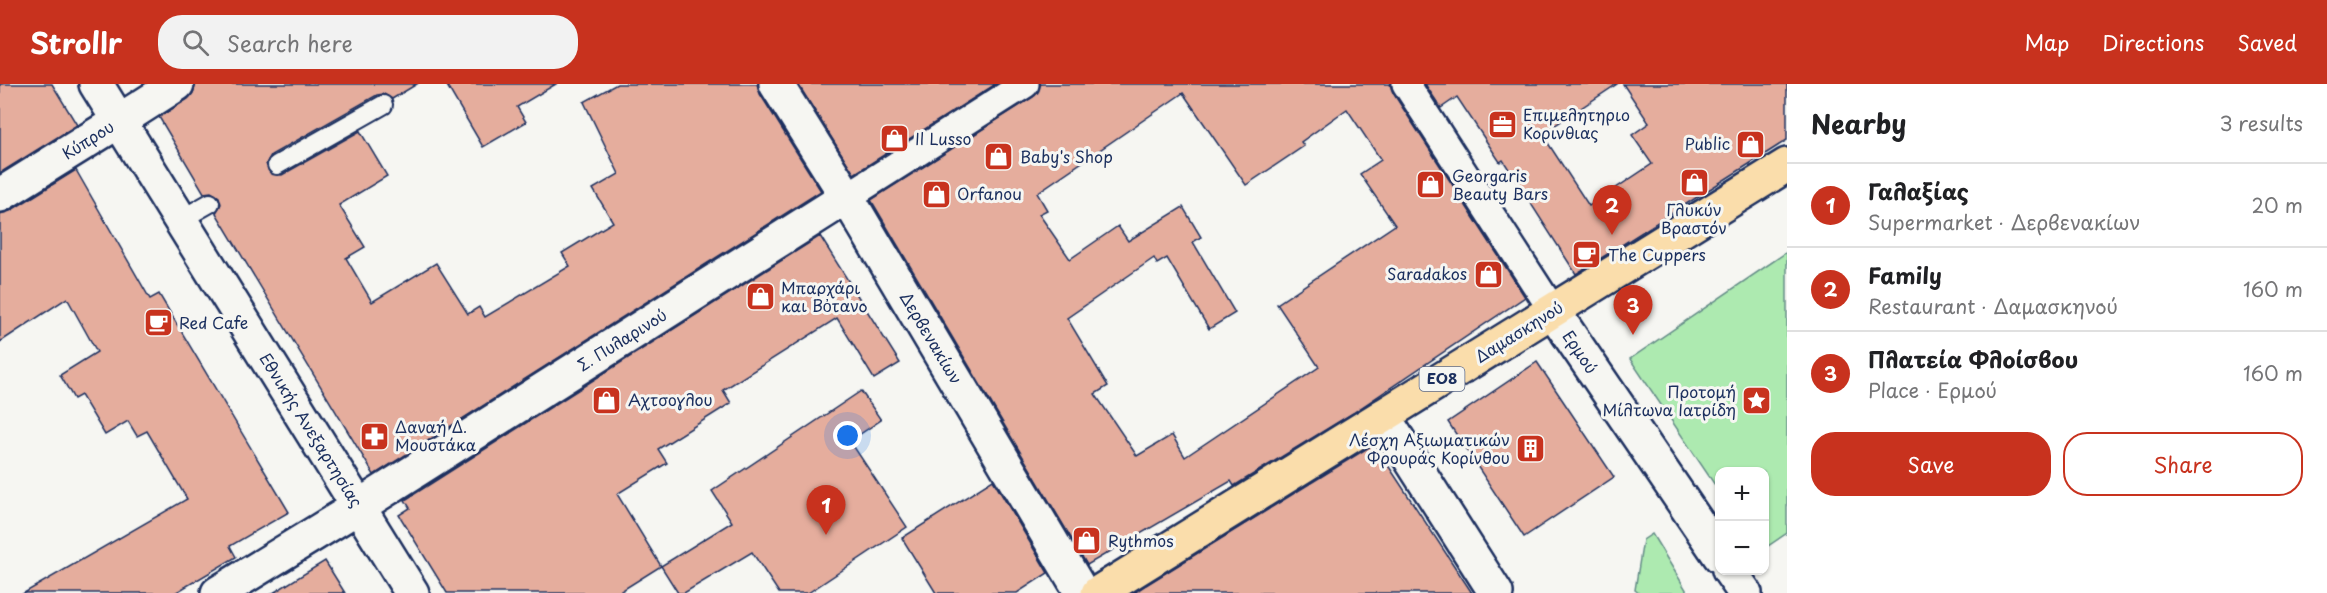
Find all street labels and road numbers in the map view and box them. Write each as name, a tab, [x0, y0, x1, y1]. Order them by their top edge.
street label: Κύπρου	[57, 114, 118, 164]
street label: Δερβενακίων	[895, 287, 969, 388]
street label: Δαμασκηνού	[1470, 295, 1567, 368]
street label: Σ. Πυλαρινού	[572, 302, 671, 376]
street label: Ερμού	[1558, 325, 1604, 378]
street label: Εθνικής Ανεξαρτησίας	[254, 348, 369, 511]
road number: ΕΟ8	[1420, 367, 1464, 391]

